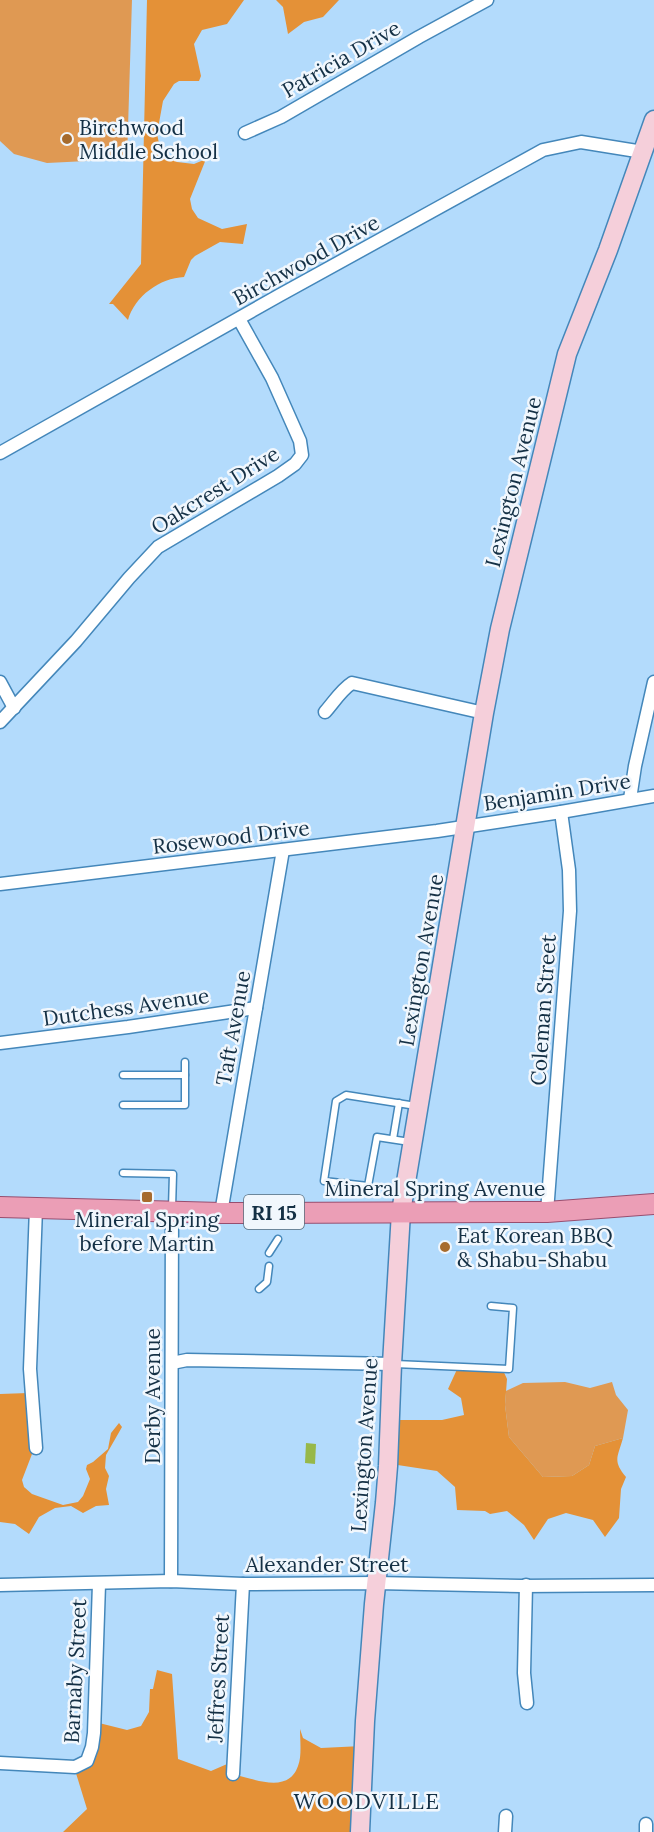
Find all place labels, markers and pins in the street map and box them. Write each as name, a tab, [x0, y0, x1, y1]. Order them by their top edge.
place label: Birchwood Middle School	[79, 114, 218, 165]
marker: Birchwood Middle School	[60, 132, 74, 146]
marker: Mineral Spring before Martin	[140, 1190, 154, 1204]
place label: Mineral Spring before Martin	[75, 1206, 219, 1257]
place label: Eat Korean BBQ & Shabu-Shabu	[457, 1222, 613, 1273]
marker: Eat Korean BBQ & Shabu-Shabu	[438, 1240, 452, 1254]

